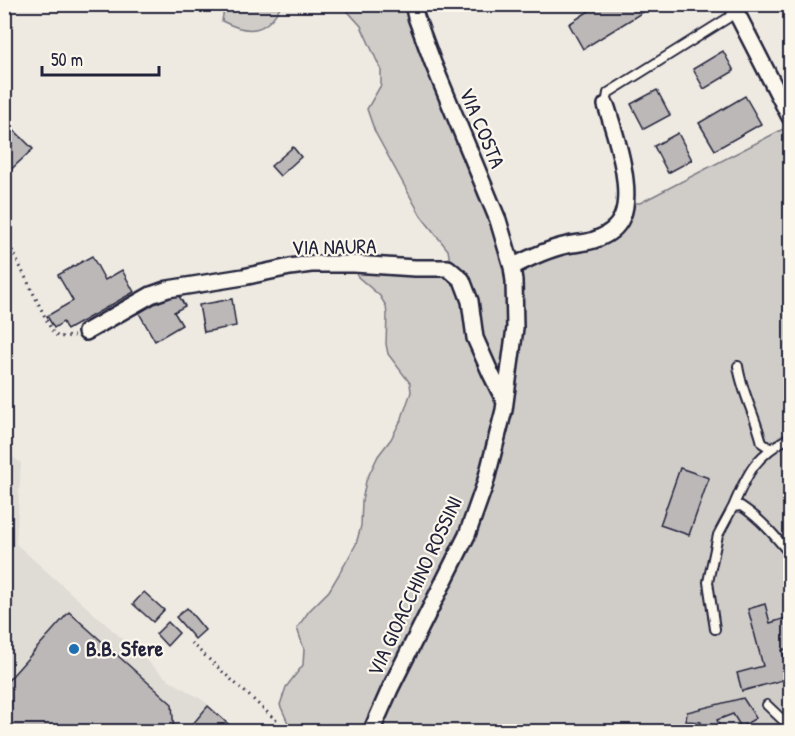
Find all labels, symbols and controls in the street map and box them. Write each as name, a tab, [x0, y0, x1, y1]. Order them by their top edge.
scale bar	[42, 39, 159, 77]
text: 50 m	[51, 47, 83, 72]
street label: VIA COSTA	[453, 83, 512, 172]
street label: VIA NAURA	[291, 231, 377, 262]
street label: VIA GIOACCHINO ROSSINI	[360, 491, 469, 681]
place label: B.B. Sfere	[86, 634, 164, 663]
marker: B.B. Sfere	[67, 642, 81, 656]

